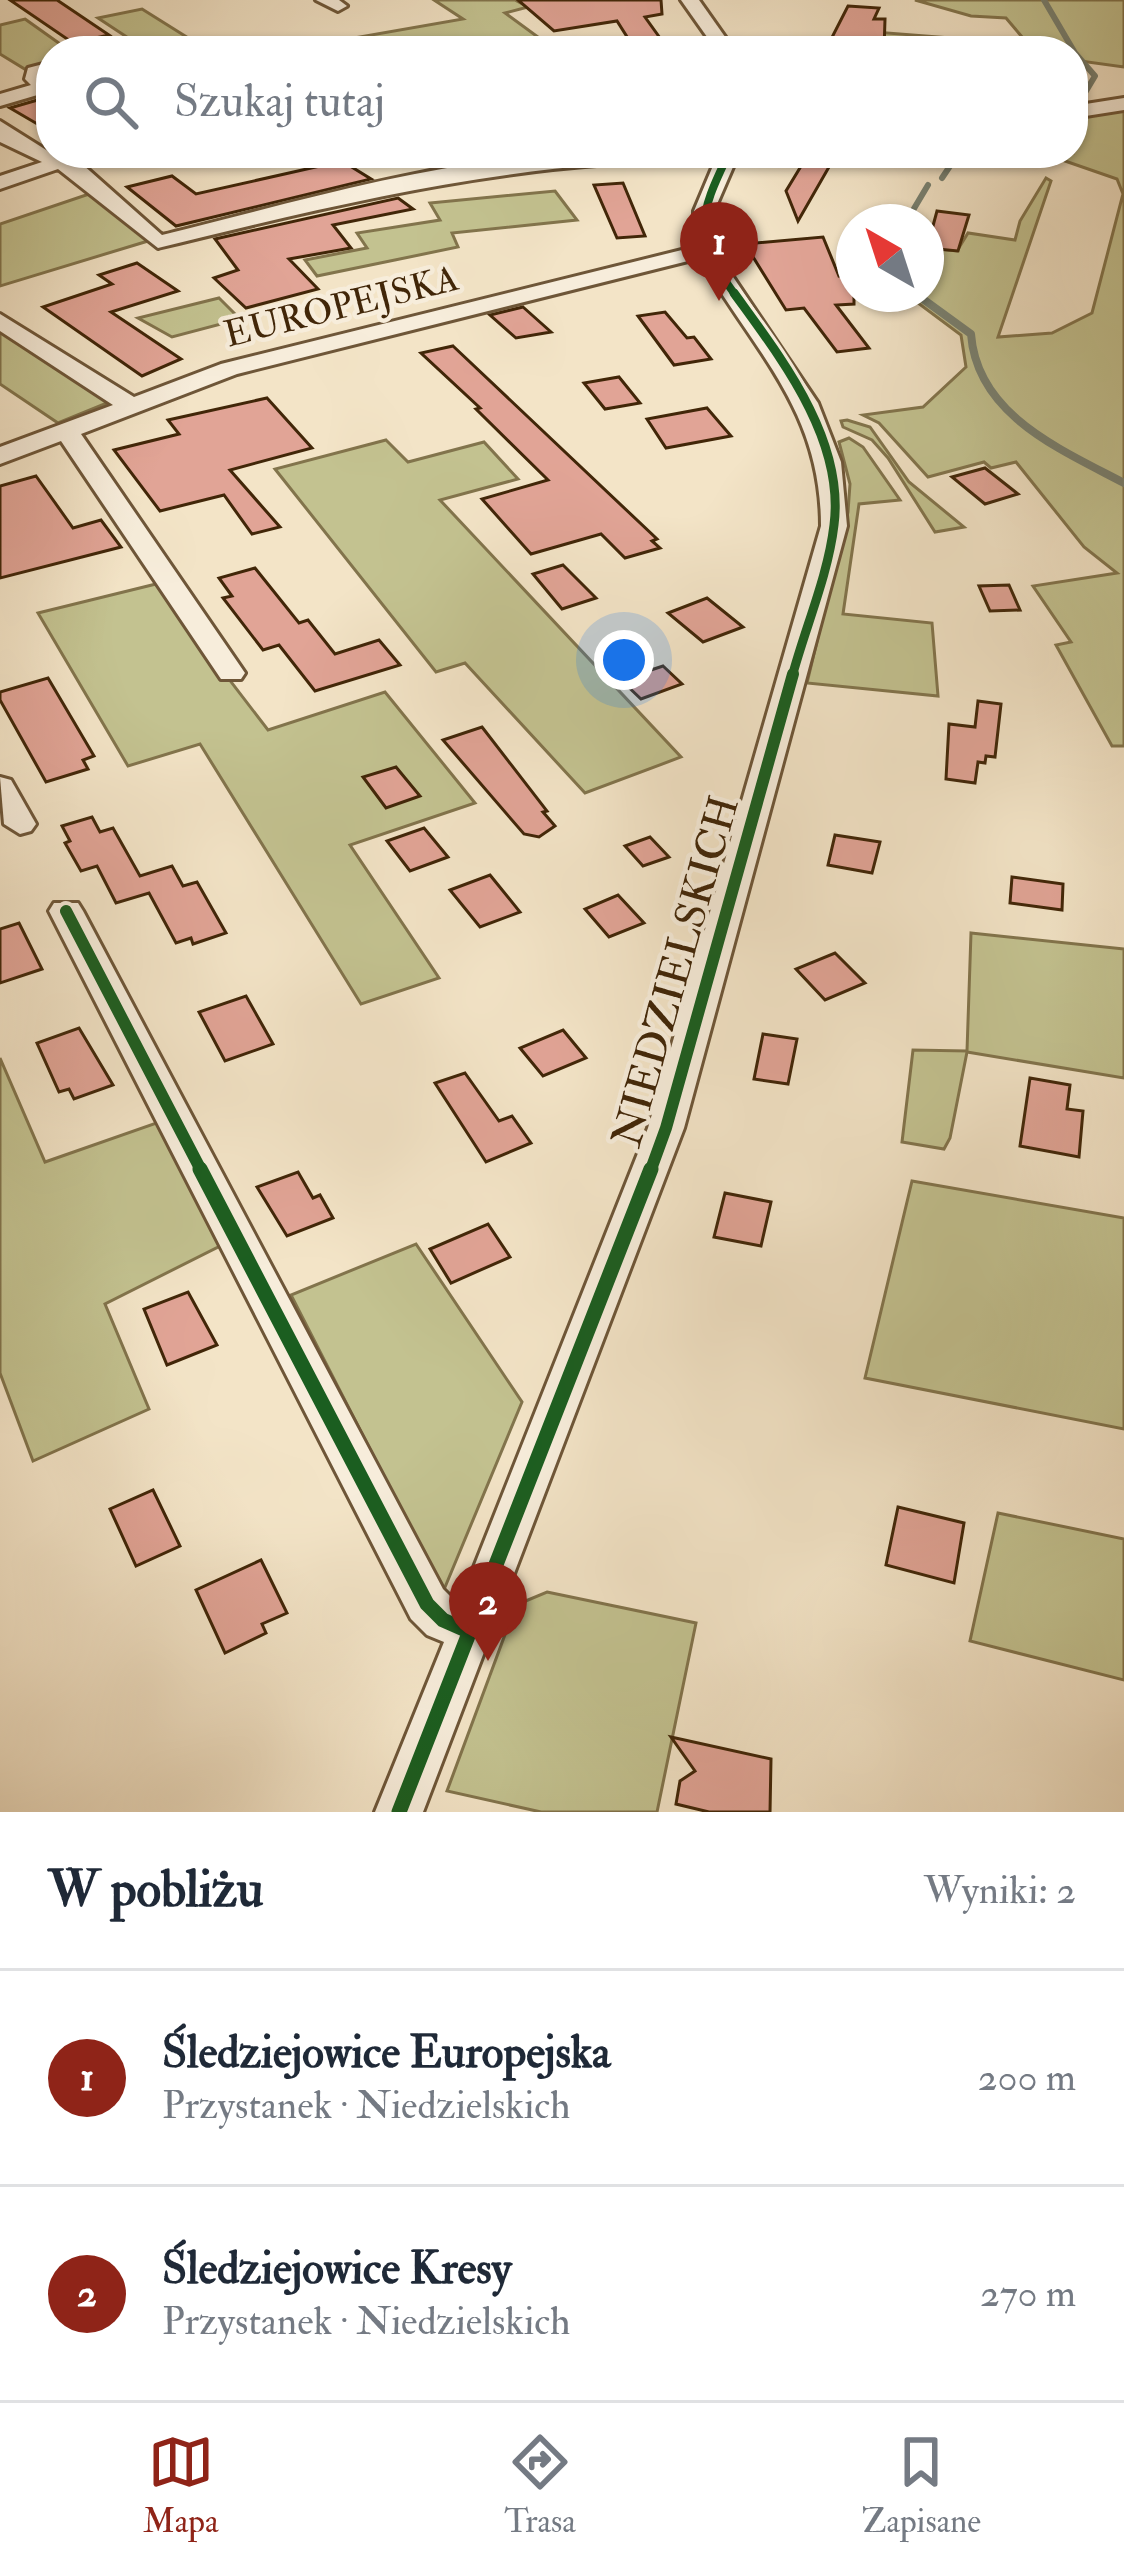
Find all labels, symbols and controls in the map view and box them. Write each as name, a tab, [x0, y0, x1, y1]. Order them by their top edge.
search box	[36, 36, 1088, 168]
icon: search	[78, 69, 144, 135]
text: Szukaj tutaj	[174, 74, 385, 130]
pin: 1	[680, 202, 758, 301]
north arrow	[836, 204, 944, 312]
street label: EUROPEJSKA	[220, 256, 463, 357]
your location	[594, 630, 654, 690]
street label: NIEDZIELSKICH	[601, 790, 751, 1153]
pin: 2	[449, 1562, 527, 1661]
text: W pobliżu	[48, 1858, 263, 1922]
text: Wyniki: 2	[924, 1866, 1076, 1915]
text: Śledziejowice Europejska	[162, 2025, 611, 2081]
text: 1	[80, 2053, 94, 2102]
text: 200 m	[978, 2053, 1076, 2102]
text: Przystanek · Niedzielskich	[162, 2081, 570, 2130]
text: Śledziejowice Kresy	[162, 2241, 512, 2297]
text: 2	[77, 2269, 97, 2318]
text: 270 m	[980, 2269, 1076, 2318]
text: Przystanek · Niedzielskich	[162, 2297, 570, 2346]
tab: Mapa	[143, 2429, 218, 2542]
tab: Trasa	[504, 2429, 576, 2542]
tab: Zapisane	[862, 2429, 981, 2542]

